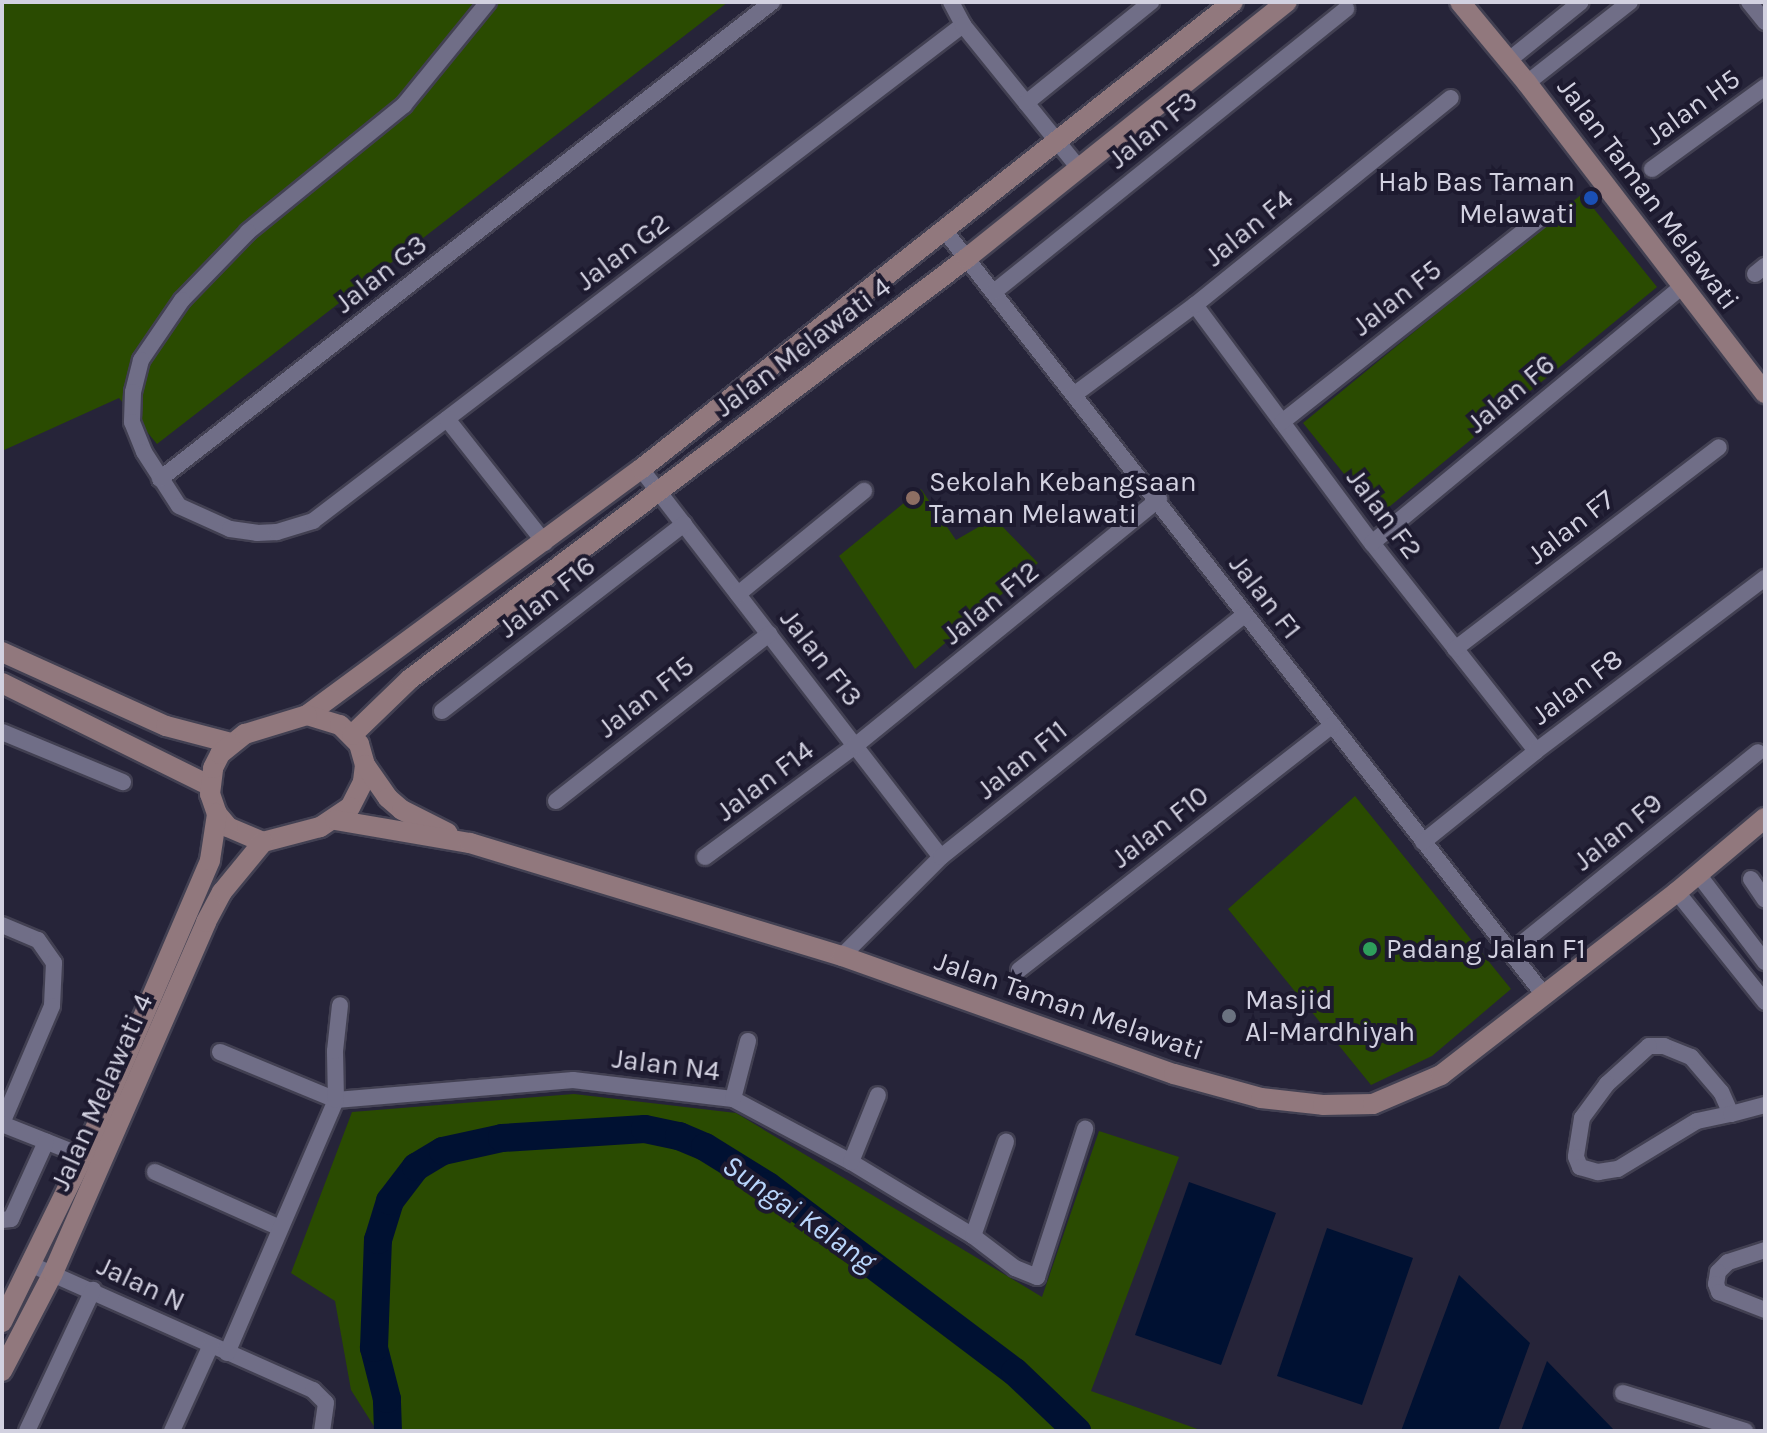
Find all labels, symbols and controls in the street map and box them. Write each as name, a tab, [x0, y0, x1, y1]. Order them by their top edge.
street label: Jalan H5	[1639, 62, 1747, 152]
street label: Jalan Taman Melawati	[1550, 71, 1746, 317]
street label: Jalan F3	[1102, 84, 1204, 176]
place label: Hab Bas Taman Melawati	[1378, 165, 1575, 231]
street label: Jalan F4	[1198, 182, 1300, 274]
marker: Hab Bas Taman Melawati	[1582, 189, 1600, 207]
street label: Jalan G2	[570, 206, 676, 298]
street label: Jalan G3	[328, 227, 434, 321]
street label: Jalan F5	[1346, 253, 1448, 343]
street label: Jalan Melawati 4	[708, 270, 898, 424]
street label: Jalan F6	[1460, 348, 1562, 440]
street label: Jalan F2	[1339, 462, 1429, 566]
place label: Sekolah Kebangsaan Taman Melawati	[929, 465, 1197, 531]
street label: Jalan F7	[1521, 483, 1621, 571]
marker: Sekolah Kebangsaan Taman Melawati	[904, 489, 922, 507]
street label: Jalan F1	[1222, 548, 1308, 646]
street label: Jalan F16	[492, 549, 602, 645]
street label: Jalan F12	[936, 554, 1046, 652]
street label: Jalan F13	[773, 603, 869, 713]
street label: Jalan F8	[1525, 642, 1629, 732]
street label: Jalan F15	[591, 649, 701, 745]
street label: Jalan F11	[970, 713, 1074, 807]
street label: Jalan F14	[710, 734, 820, 828]
street label: Jalan F10	[1105, 779, 1215, 875]
street label: Jalan F9	[1567, 786, 1669, 878]
place label: Padang Jalan F1	[1386, 932, 1586, 966]
marker: Padang Jalan F1	[1361, 940, 1379, 958]
street label: Jalan Taman Melawati	[930, 944, 1208, 1068]
place label: Masjid Al-Mardhiyah	[1245, 983, 1415, 1049]
street label: Jalan Melawati 4	[44, 988, 160, 1196]
marker: Masjid Al-Mardhiyah	[1220, 1007, 1238, 1025]
street label: Jalan N4	[610, 1042, 722, 1088]
water label: Sungai Kelang	[716, 1147, 882, 1279]
street label: Jalan N	[92, 1249, 190, 1319]

